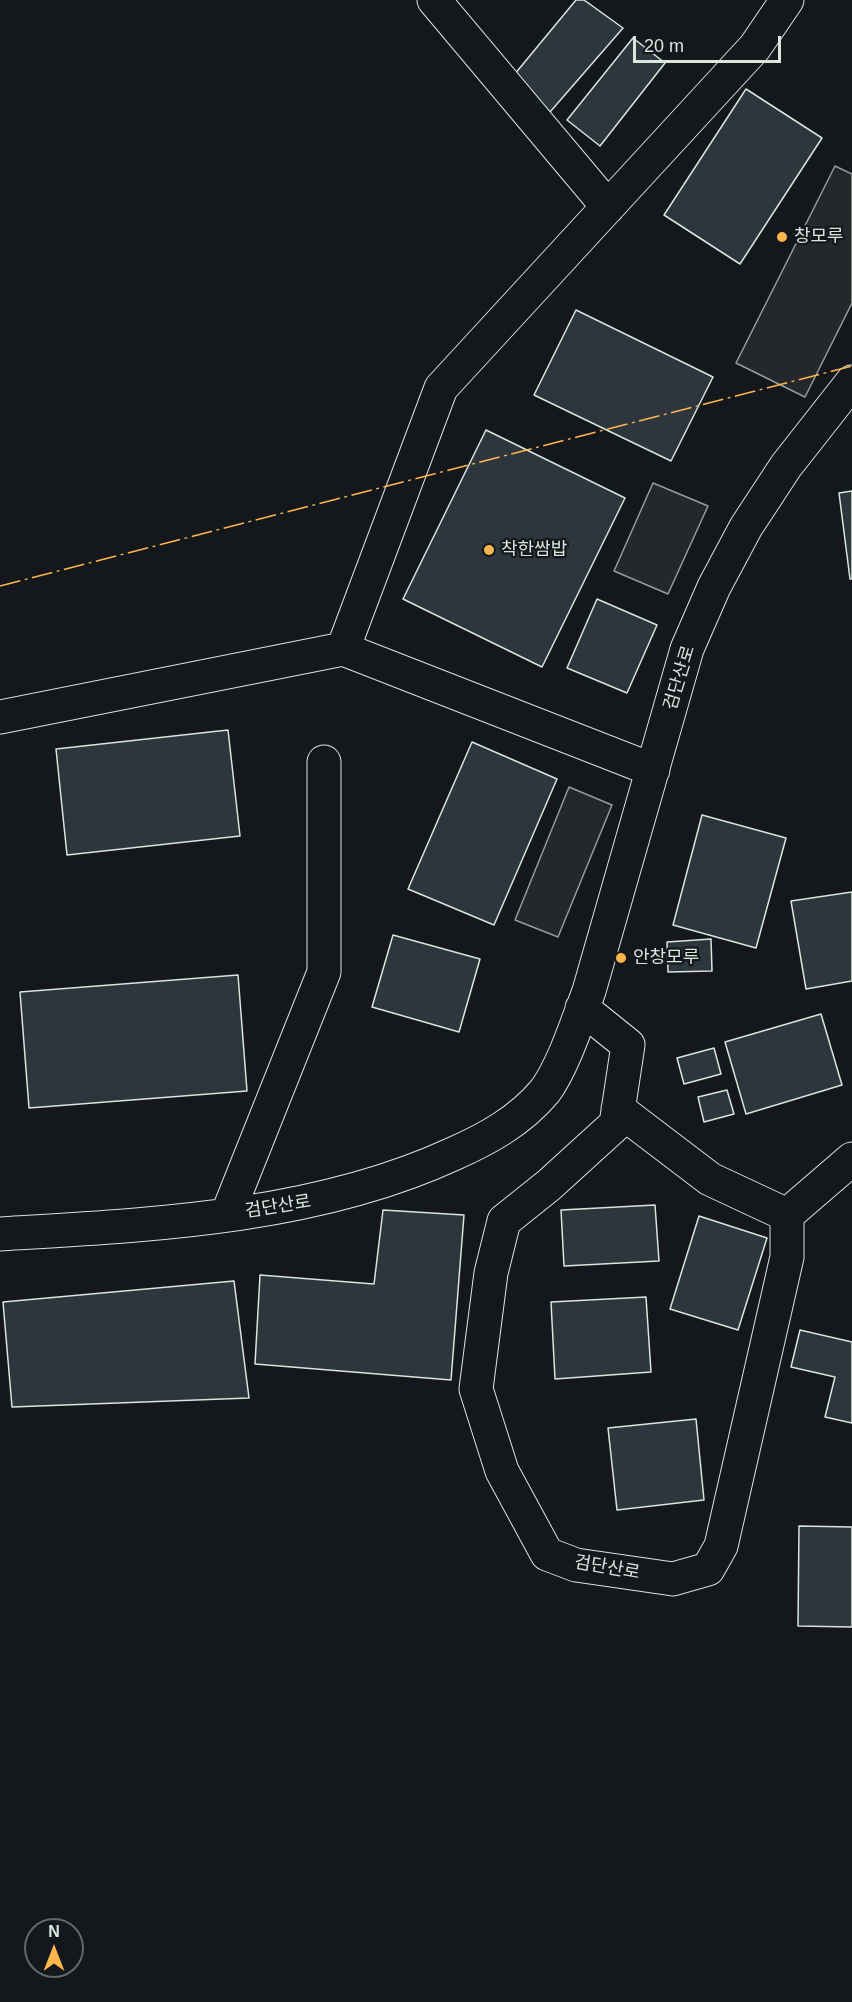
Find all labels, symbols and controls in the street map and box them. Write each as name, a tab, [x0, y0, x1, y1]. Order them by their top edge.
scale bar	[636, 24, 784, 62]
text: 20 m	[644, 36, 684, 56]
place label: 창모루	[794, 226, 844, 248]
marker: 창모루	[775, 230, 789, 244]
place label: 착한쌈밥	[501, 539, 567, 561]
marker: 착한쌈밥	[482, 543, 496, 557]
street label: 검단산로	[660, 643, 700, 713]
place label: 안창모루	[633, 947, 699, 969]
marker: 안창모루	[614, 951, 628, 965]
street label: 검단산로	[244, 1191, 312, 1223]
street label: 검단산로	[573, 1552, 641, 1584]
north arrow	[24, 1918, 84, 1978]
text: N	[48, 1923, 60, 1940]

